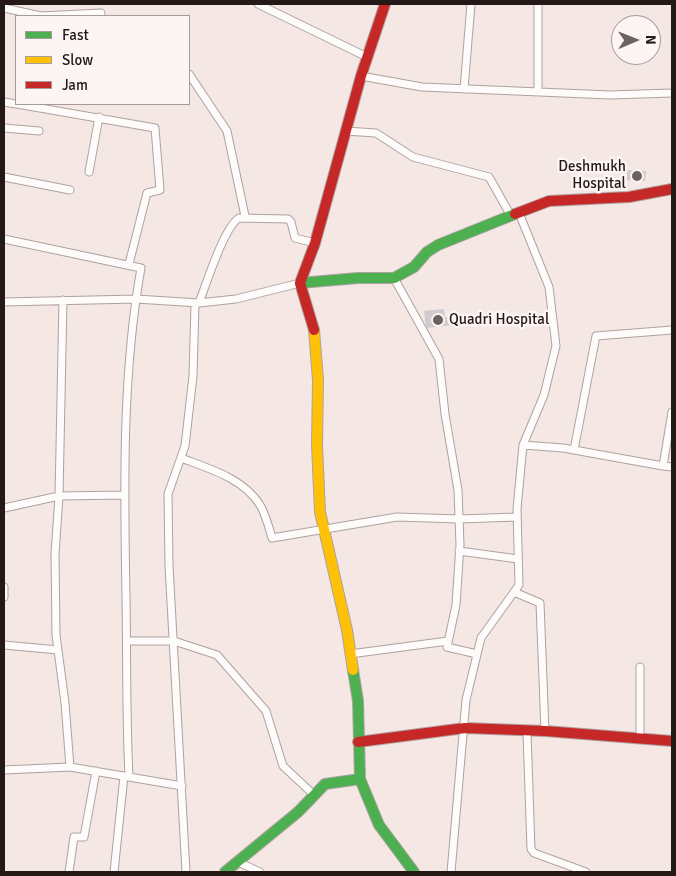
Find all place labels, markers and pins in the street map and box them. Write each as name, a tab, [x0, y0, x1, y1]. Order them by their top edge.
place label: Deshmukh Hospital	[558, 158, 626, 193]
marker: Deshmukh Hospital	[630, 169, 644, 183]
place label: Quadri Hospital	[449, 311, 549, 329]
marker: Quadri Hospital	[431, 313, 445, 327]

